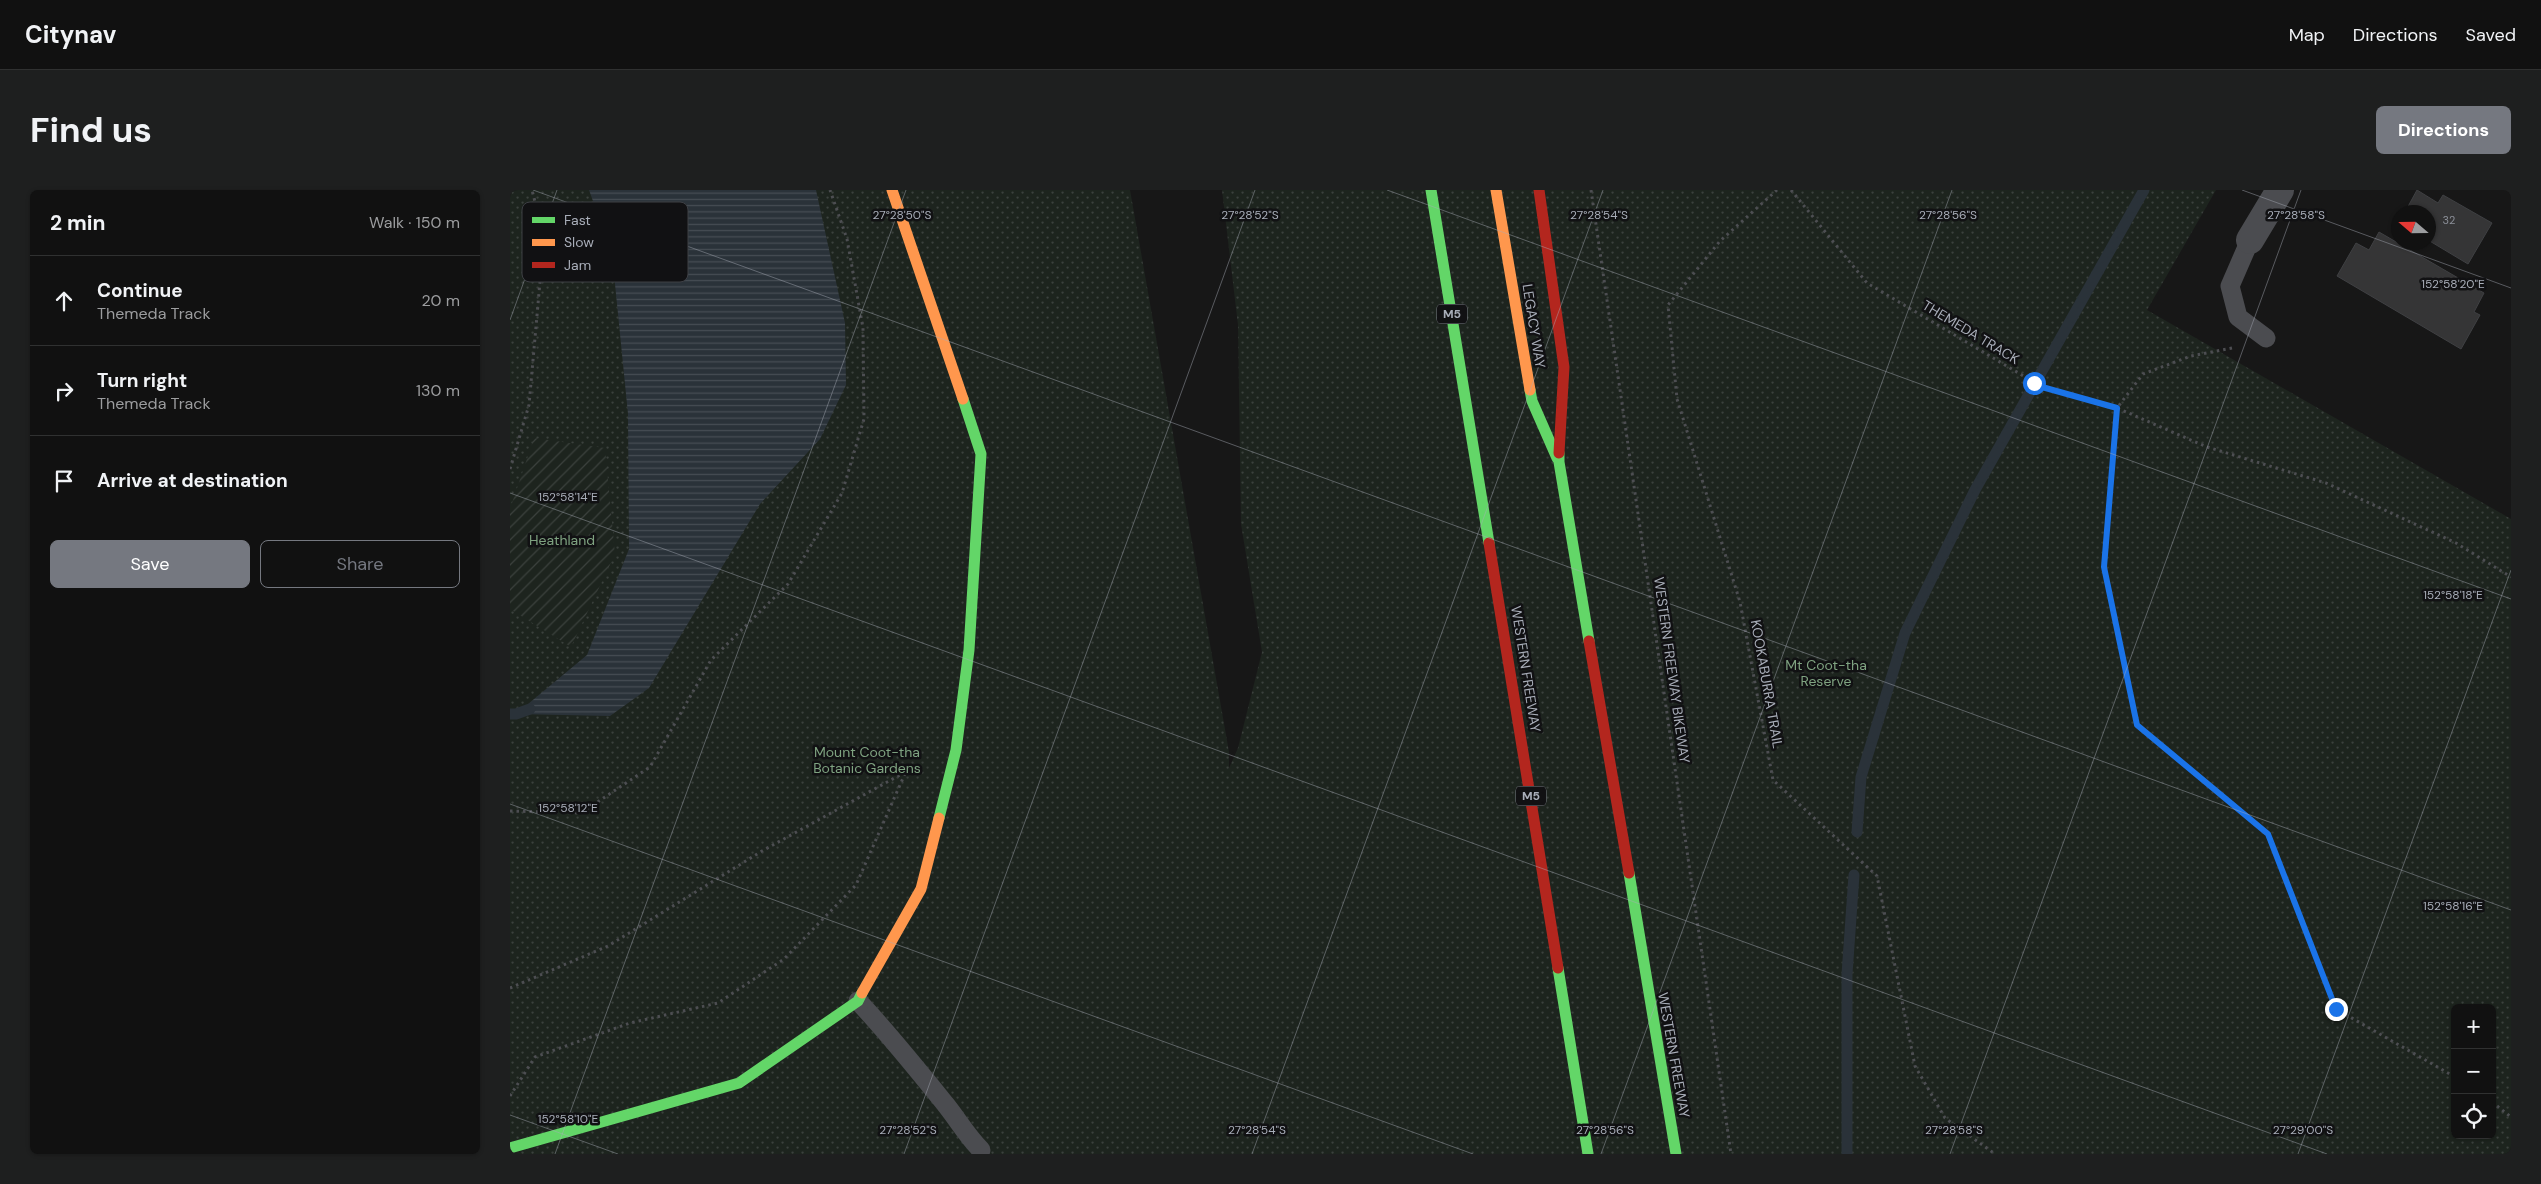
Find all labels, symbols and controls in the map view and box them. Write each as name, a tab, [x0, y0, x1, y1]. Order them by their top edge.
text: Citynav	[25, 19, 116, 50]
text: Map	[2289, 23, 2325, 47]
text: Directions	[2353, 23, 2438, 47]
text: Saved	[2466, 23, 2516, 47]
button: Directions	[2376, 106, 2511, 154]
text: Find us	[30, 107, 152, 153]
legend	[522, 202, 688, 282]
north arrow	[2391, 205, 2436, 250]
text: 27°28'50"S	[873, 207, 931, 223]
text: 27°28'52"S	[1221, 207, 1279, 223]
text: 27°28'54"S	[1570, 207, 1628, 223]
text: 27°28'56"S	[1919, 207, 1977, 223]
text: 27°28'58"S	[2267, 207, 2325, 223]
text: 2 min	[50, 209, 106, 237]
text: Fast	[564, 211, 591, 229]
text: Walk · 150 m	[369, 212, 460, 233]
house number: 32	[2443, 213, 2455, 227]
text: Slow	[564, 233, 594, 251]
text: Jam	[564, 256, 591, 274]
text: 152°58'20"E	[2421, 276, 2485, 292]
text: Continue	[97, 278, 183, 303]
street label: LEGACY WAY	[1518, 283, 1550, 369]
icon: ahead	[50, 287, 78, 315]
text: 20 m	[421, 290, 460, 311]
street label: THEMEDA TRACK	[1919, 296, 2023, 368]
text: Themeda Track	[97, 303, 211, 324]
road number: M5	[1437, 305, 1467, 324]
text: Turn right	[97, 368, 187, 393]
route start	[2023, 372, 2046, 395]
icon: right	[50, 377, 78, 405]
text: 130 m	[416, 380, 460, 401]
text: Themeda Track	[97, 393, 211, 414]
icon: arrive	[50, 467, 78, 495]
text: Arrive at destination	[97, 468, 288, 493]
text: 152°58'14"E	[538, 489, 598, 505]
park label: Heathland	[529, 531, 595, 549]
button: Save	[50, 540, 250, 588]
button: Share	[260, 540, 460, 588]
street label: WESTERN FREEWAY BIKEWAY	[1650, 576, 1694, 764]
text: 152°58'18"E	[2423, 587, 2483, 603]
street label: WESTERN FREEWAY	[1507, 605, 1545, 733]
street label: KOOKABURRA TRAIL	[1747, 618, 1787, 750]
park label: Mt Coot-tha Reserve	[1785, 656, 1867, 690]
park label: Mount Coot-tha Botanic Gardens	[813, 743, 921, 777]
road number: M5	[1516, 786, 1546, 806]
text: 152°58'12"E	[538, 800, 598, 816]
text: 152°58'16"E	[2423, 898, 2483, 914]
street label: WESTERN FREEWAY	[1654, 991, 1694, 1119]
route end	[2325, 998, 2348, 1021]
map controls	[2451, 1004, 2496, 1139]
button: +	[2451, 1004, 2496, 1049]
button: −	[2451, 1049, 2496, 1094]
button: locate	[2451, 1094, 2496, 1139]
text: 152°58'10"E	[538, 1111, 599, 1127]
text: 27°28'52"S	[879, 1122, 937, 1138]
text: 27°28'54"S	[1228, 1122, 1286, 1138]
text: 27°28'56"S	[1576, 1122, 1634, 1138]
text: 27°28'58"S	[1925, 1122, 1983, 1138]
text: 27°29'00"S	[2273, 1122, 2333, 1138]

